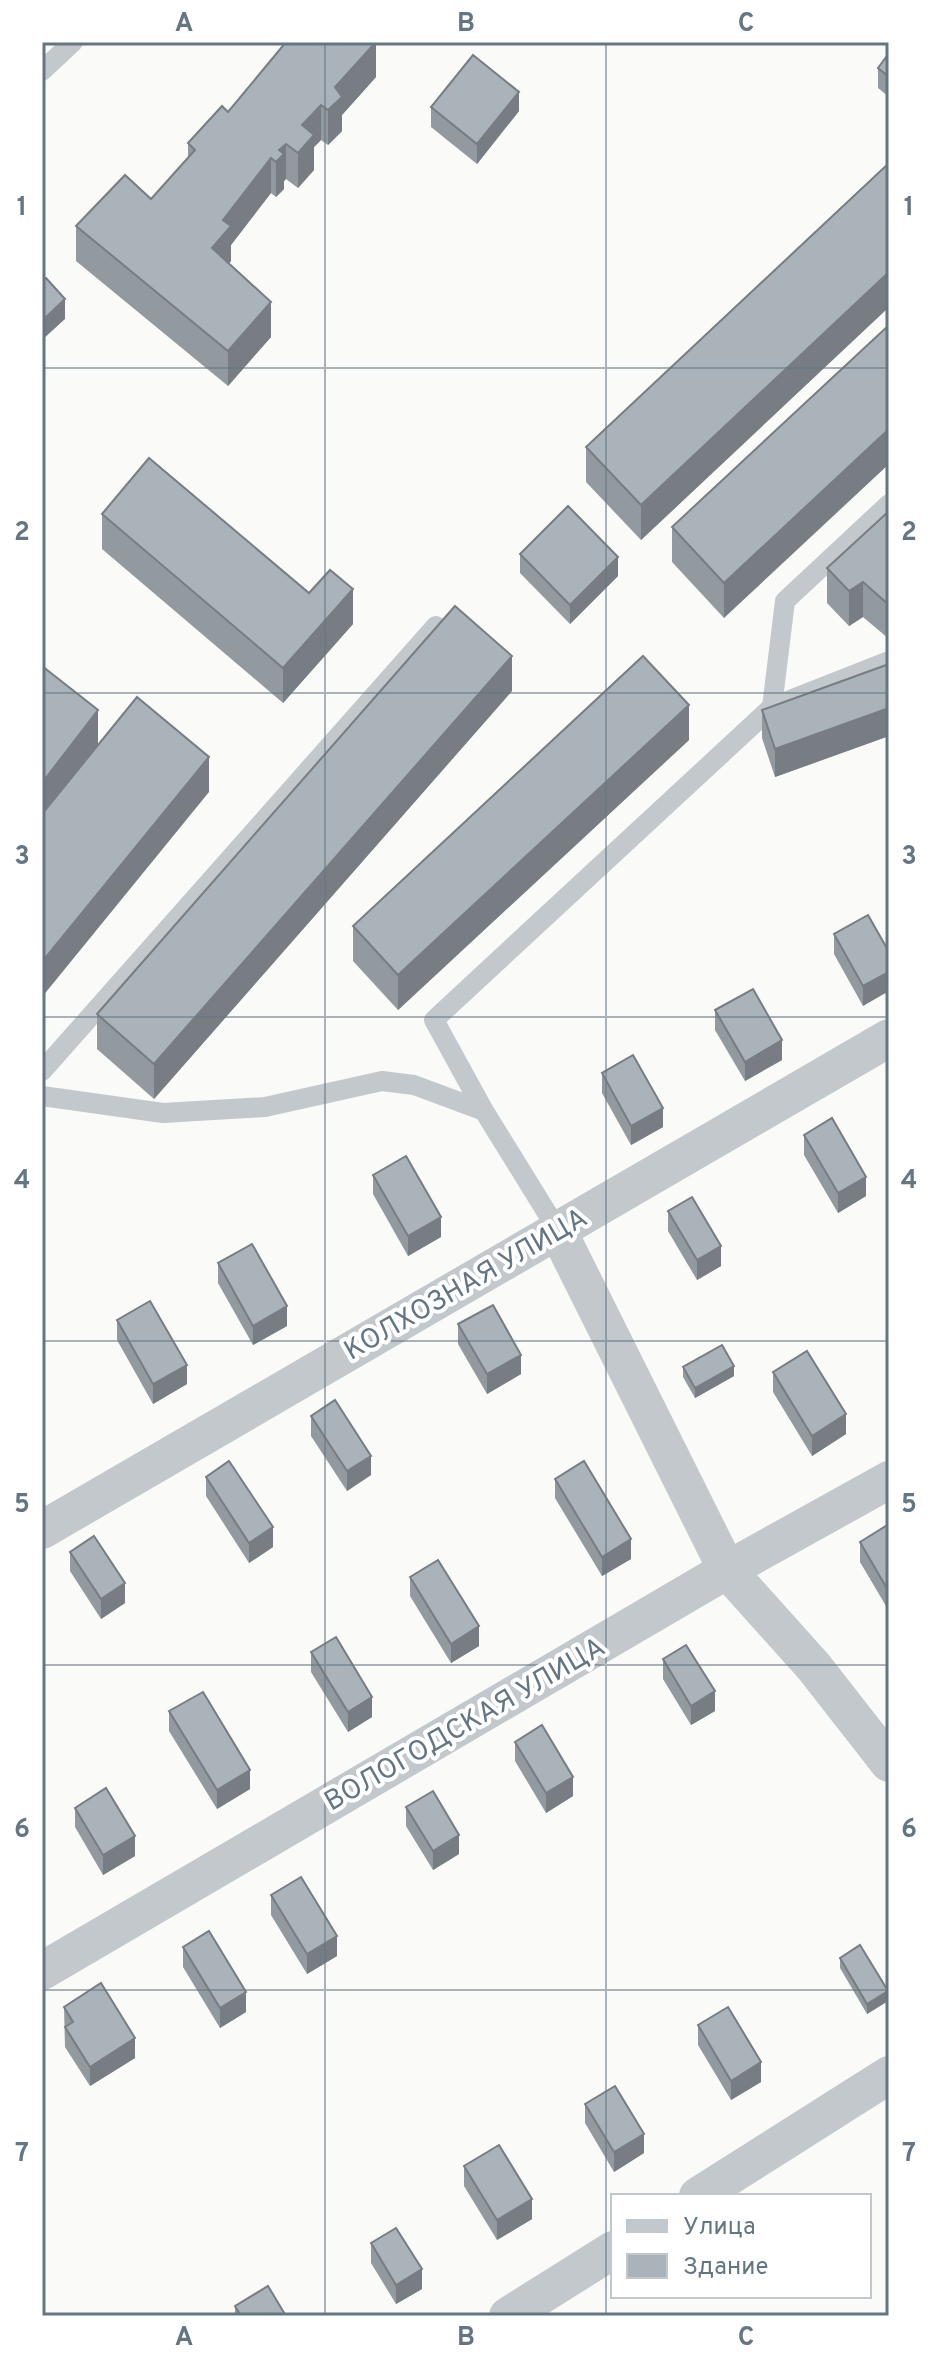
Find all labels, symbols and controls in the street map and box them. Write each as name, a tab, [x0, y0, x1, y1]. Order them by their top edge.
text: A	[175, 8, 193, 41]
text: B	[457, 8, 475, 41]
text: C	[738, 8, 754, 41]
text: 1	[17, 192, 27, 225]
text: 1	[904, 192, 914, 225]
text: 2	[14, 517, 30, 550]
text: 2	[901, 517, 917, 550]
text: 3	[14, 841, 30, 874]
text: 3	[901, 841, 917, 874]
text: 4	[14, 1165, 30, 1198]
text: 4	[901, 1165, 917, 1198]
street label: КОЛХОЗНАЯ УЛИЦА	[338, 1201, 595, 1370]
text: 5	[14, 1489, 30, 1522]
text: 5	[901, 1489, 917, 1522]
street label: ВОЛОГОДСКАЯ УЛИЦА	[319, 1630, 612, 1821]
text: 6	[14, 1814, 30, 1847]
text: 6	[901, 1814, 917, 1847]
text: 7	[15, 2138, 29, 2171]
text: 7	[902, 2138, 916, 2171]
legend	[611, 2194, 871, 2298]
text: Улица	[683, 2213, 756, 2243]
text: Здание	[683, 2253, 769, 2283]
text: A	[175, 2322, 193, 2355]
text: B	[457, 2322, 475, 2355]
text: C	[738, 2322, 754, 2355]

